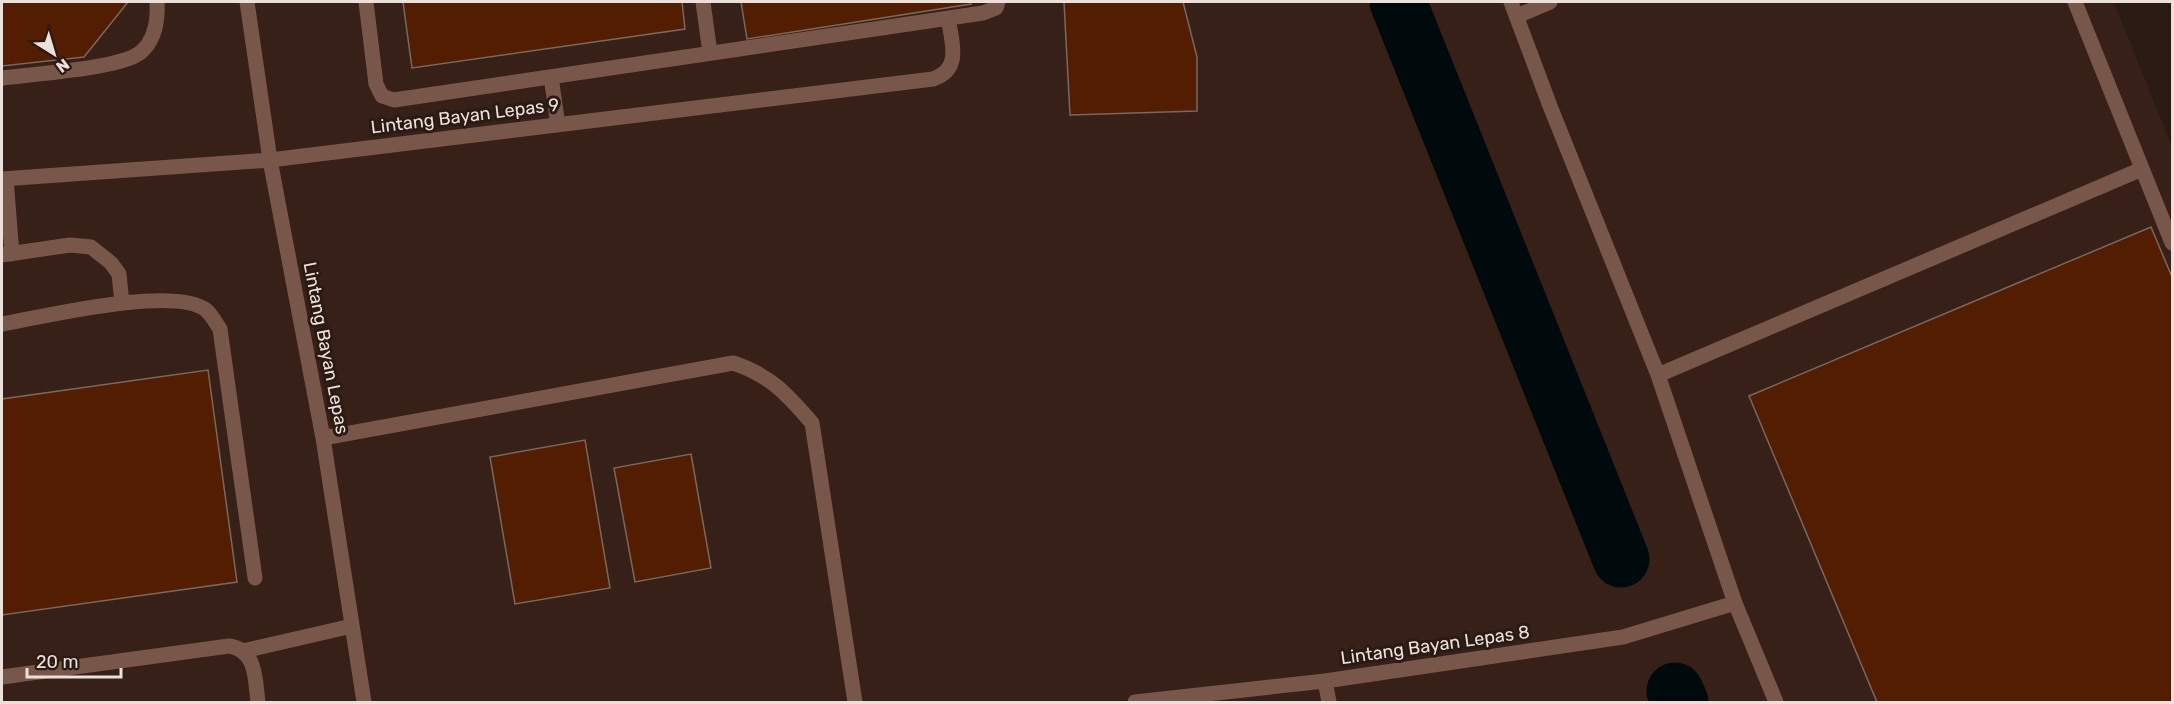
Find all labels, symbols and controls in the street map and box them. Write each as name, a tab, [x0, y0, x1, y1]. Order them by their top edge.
north arrow	[24, 24, 84, 84]
text: N	[52, 55, 73, 77]
street label: Lintang Bayan Lepas 9	[369, 94, 561, 138]
street label: Lintang Bayan Lepas	[299, 260, 353, 436]
street label: Lintang Bayan Lepas 8	[1339, 621, 1531, 669]
scale bar	[27, 641, 122, 679]
text: 20 m	[36, 651, 78, 673]

